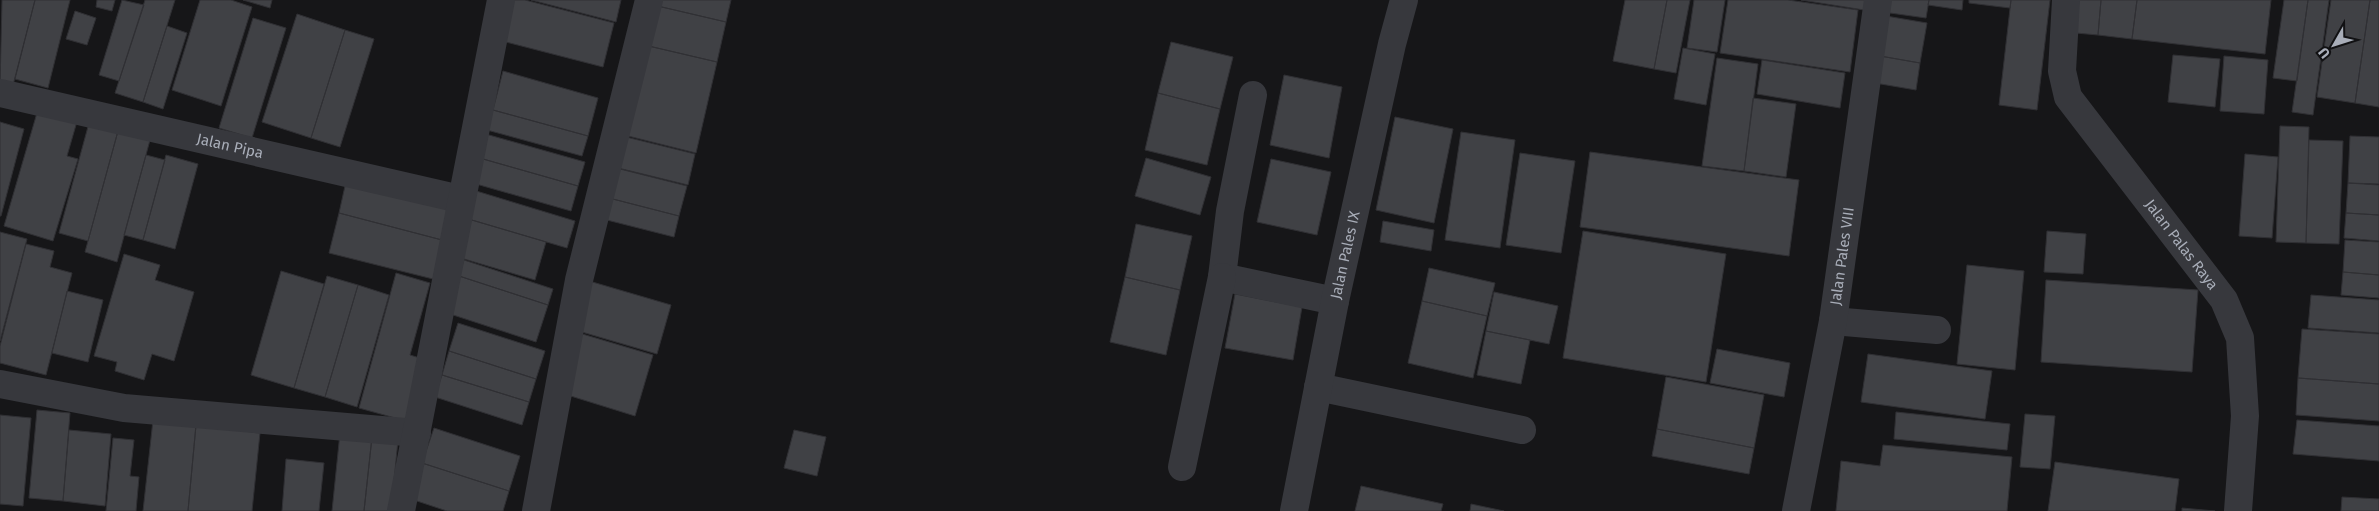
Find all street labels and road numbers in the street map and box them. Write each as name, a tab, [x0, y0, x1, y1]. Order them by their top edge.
street label: Jalan Pipa	[195, 130, 265, 162]
street label: Jalan Palas Raya	[2141, 196, 2222, 293]
street label: Jalan Pales VIII	[1826, 206, 1858, 306]
street label: Jalan Pales IX	[1327, 208, 1364, 301]

